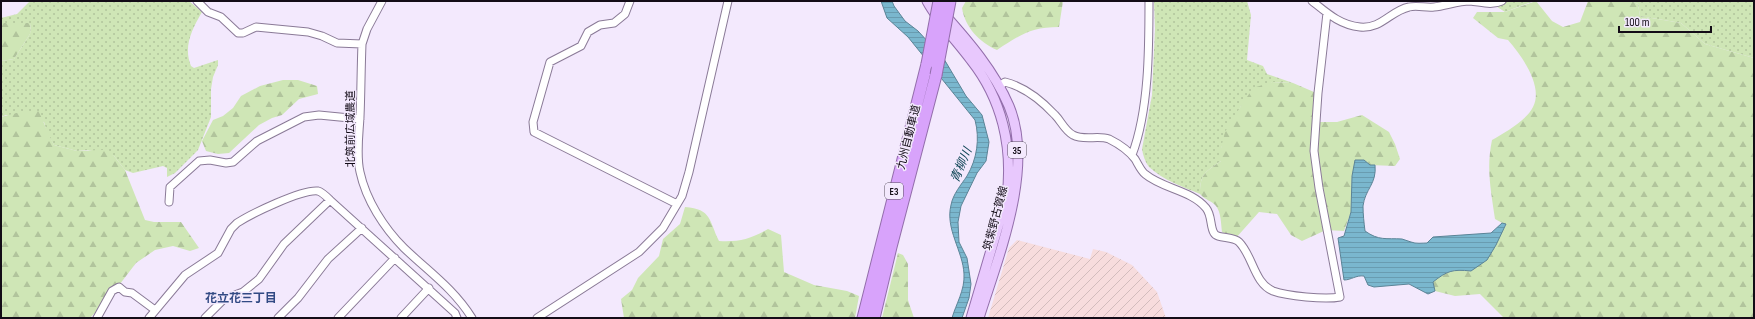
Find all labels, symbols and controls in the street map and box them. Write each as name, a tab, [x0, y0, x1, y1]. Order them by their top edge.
scale bar	[1619, 8, 1711, 34]
text: 100 m	[1625, 15, 1650, 30]
street label: 北筑前広域農道	[344, 91, 357, 168]
street label: 九州自動車道	[894, 104, 923, 171]
road number: 35	[1008, 142, 1026, 158]
water label: 青柳川	[948, 144, 976, 185]
road number: E3	[885, 183, 903, 199]
street label: 筑紫野古賀線	[981, 185, 1010, 252]
district label: 花立花三丁目	[205, 291, 277, 306]

